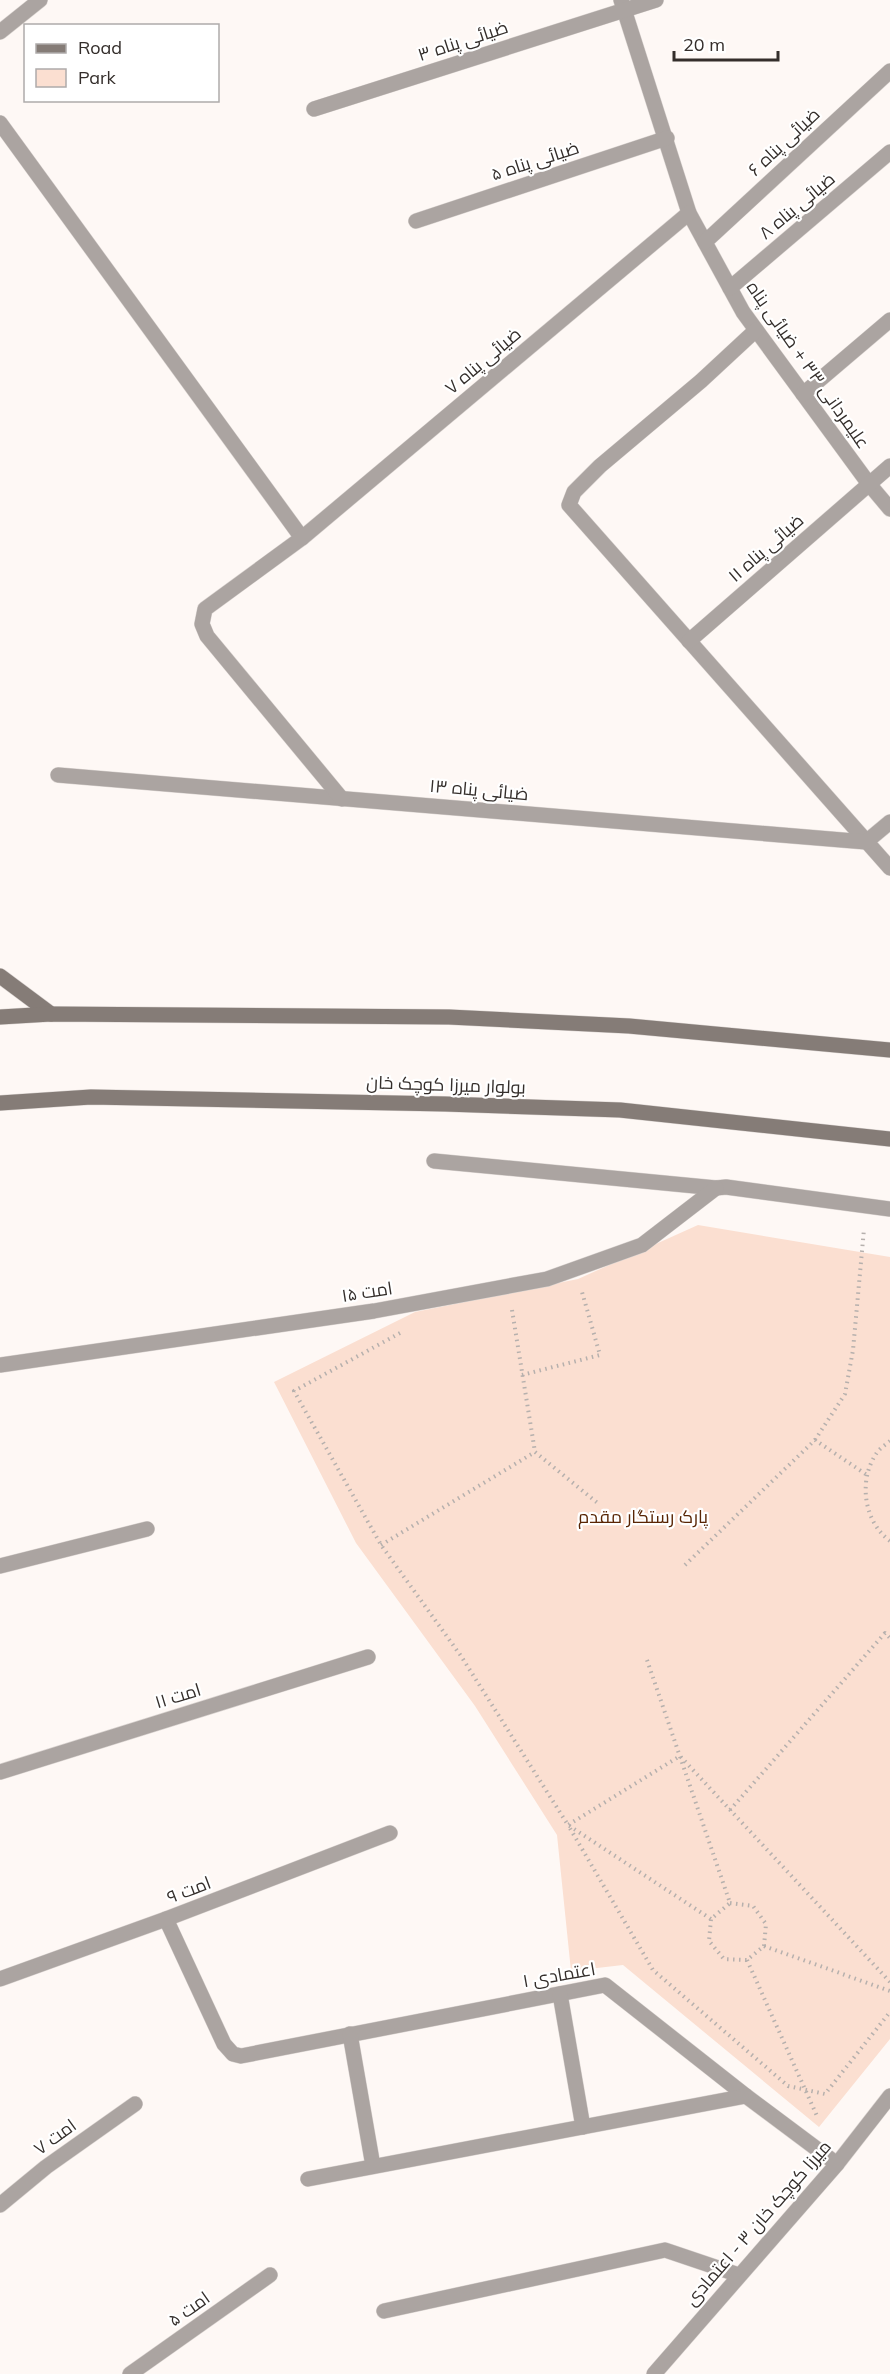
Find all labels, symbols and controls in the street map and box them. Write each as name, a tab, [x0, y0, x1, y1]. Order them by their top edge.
street label: ضیائی پناه ۳	[415, 15, 511, 67]
legend	[24, 24, 219, 102]
scale bar	[674, 24, 778, 62]
text: 20 m	[683, 33, 725, 56]
text: Road	[78, 36, 122, 59]
text: Park	[78, 66, 117, 89]
street label: ضیائی پناه ۶	[743, 103, 825, 181]
street label: ضیائی پناه ۵	[488, 135, 582, 187]
street label: ضیائی پناه ۸	[754, 167, 840, 245]
street label: علیمردانی ۳۳ + ضیائی پناه	[741, 277, 875, 453]
street label: ضیائی پناه ۷	[440, 322, 526, 400]
street label: ضیائی پناه ۱۱	[723, 509, 809, 587]
street label: ضیائی پناه ۱۳	[429, 774, 529, 806]
street label: بولوار میرزا کوچک خان	[366, 1070, 526, 1100]
street label: امت ۱۵	[340, 1276, 394, 1307]
park label: پارک رستگار مقدم	[578, 1505, 708, 1529]
street label: امت ۱۱	[152, 1678, 204, 1713]
street label: امت ۹	[164, 1871, 214, 1908]
street label: اعتمادی ۱	[521, 1957, 597, 1992]
street label: امت ۷	[29, 2113, 80, 2160]
street label: میرزا کوچک خان ۳ - اعتمادی	[679, 2135, 837, 2311]
street label: امت ۵	[163, 2286, 214, 2331]

